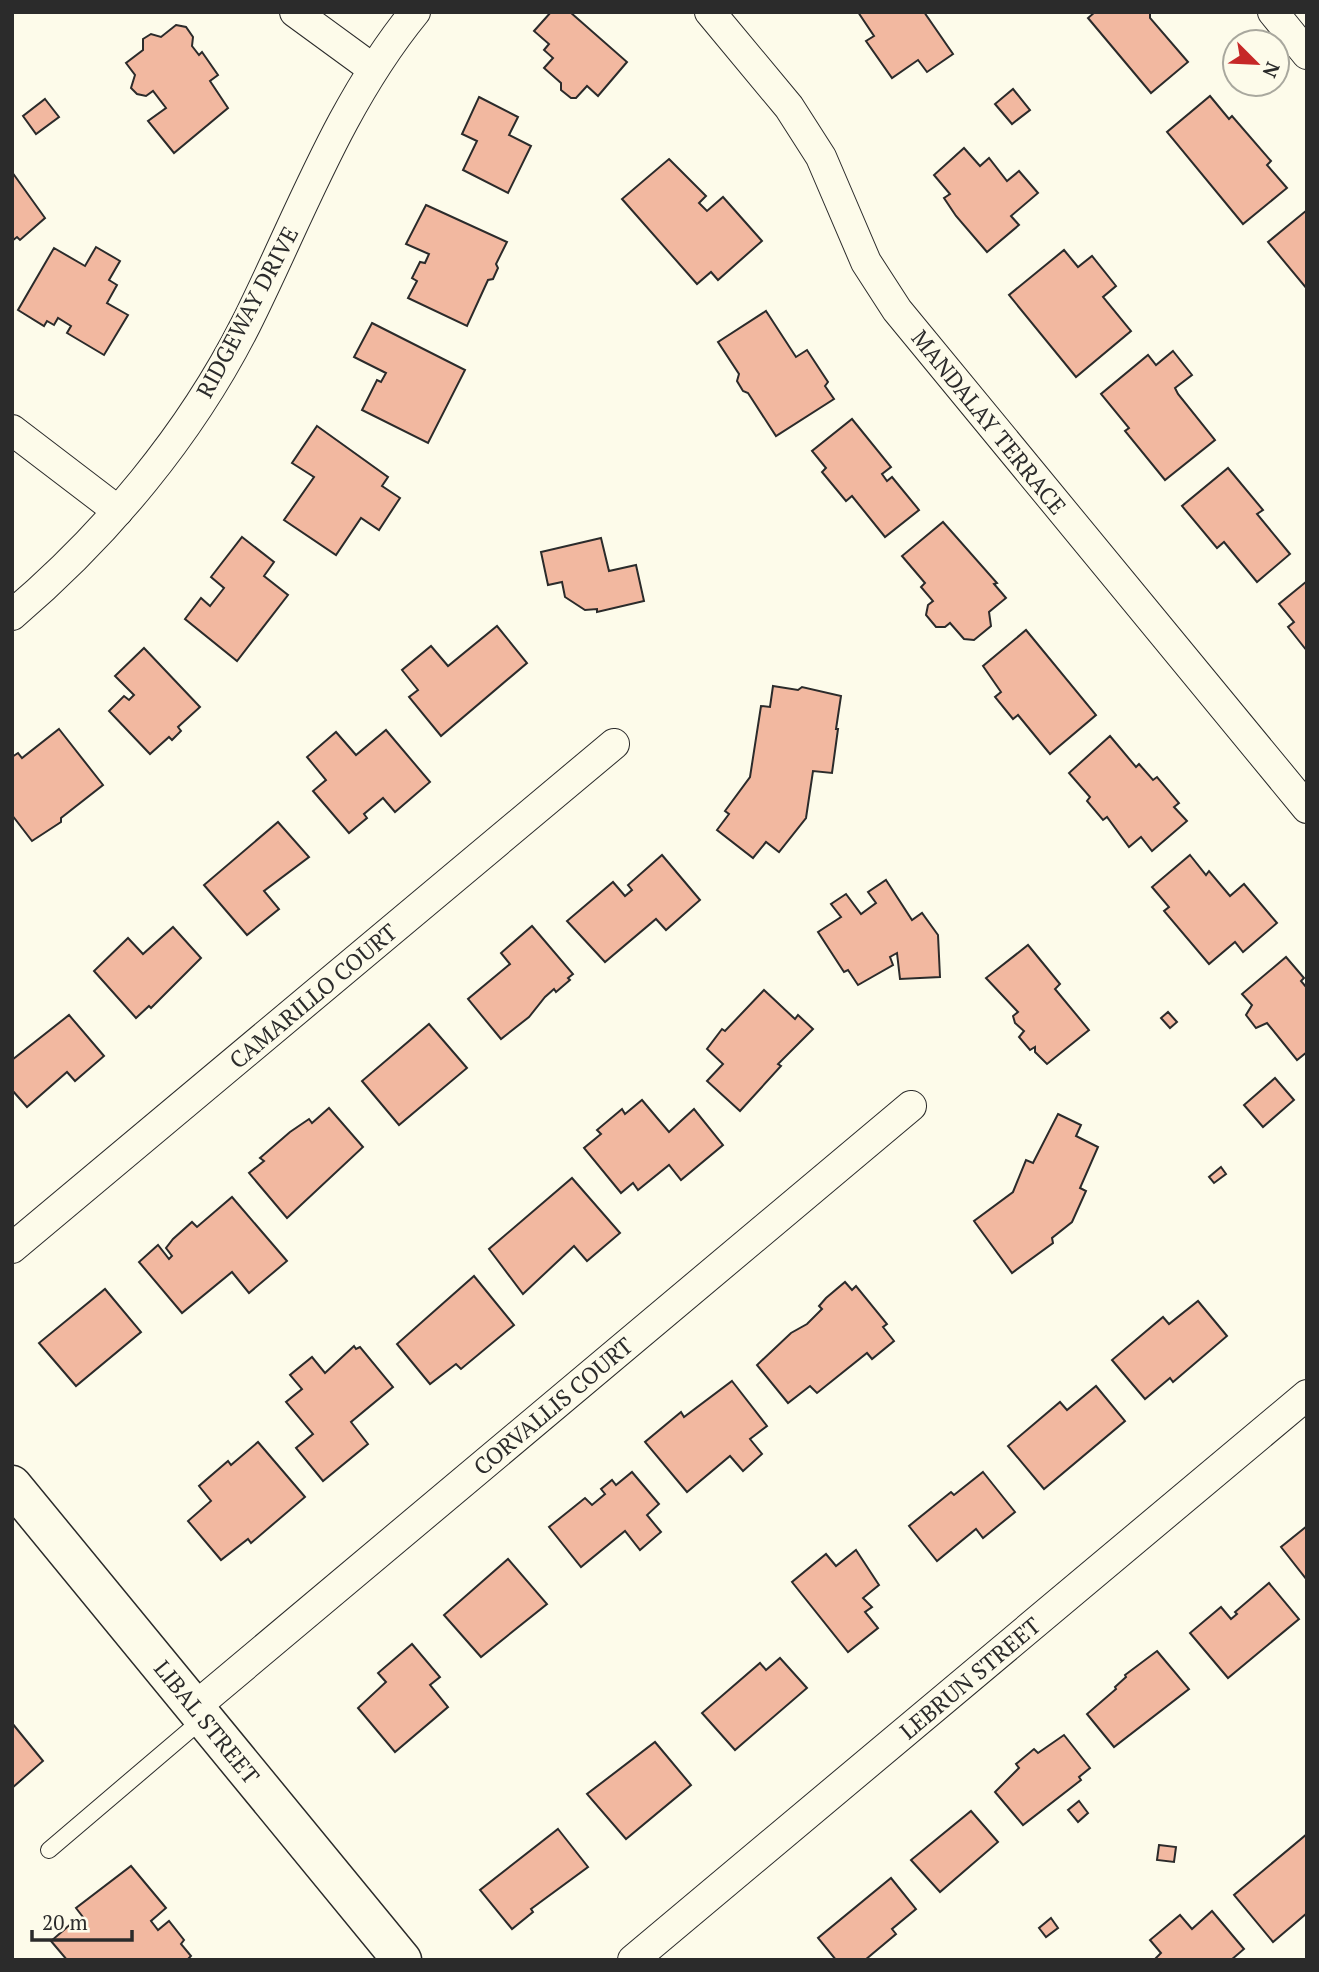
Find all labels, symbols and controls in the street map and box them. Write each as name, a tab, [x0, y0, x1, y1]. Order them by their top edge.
north arrow	[1221, 28, 1291, 98]
text: N	[1257, 58, 1286, 82]
street label: RIDGEWAY DRIVE	[189, 221, 305, 403]
street label: MANDALAY TERRACE	[905, 323, 1073, 521]
street label: CAMARILLO COURT	[223, 917, 403, 1075]
street label: CORVALLIS COURT	[467, 1330, 639, 1482]
street label: LEBRUN STREET	[893, 1610, 1047, 1746]
street label: LIBAL STREET	[147, 1654, 267, 1790]
scale bar	[32, 1898, 131, 1942]
text: 20 m	[42, 1908, 88, 1936]

